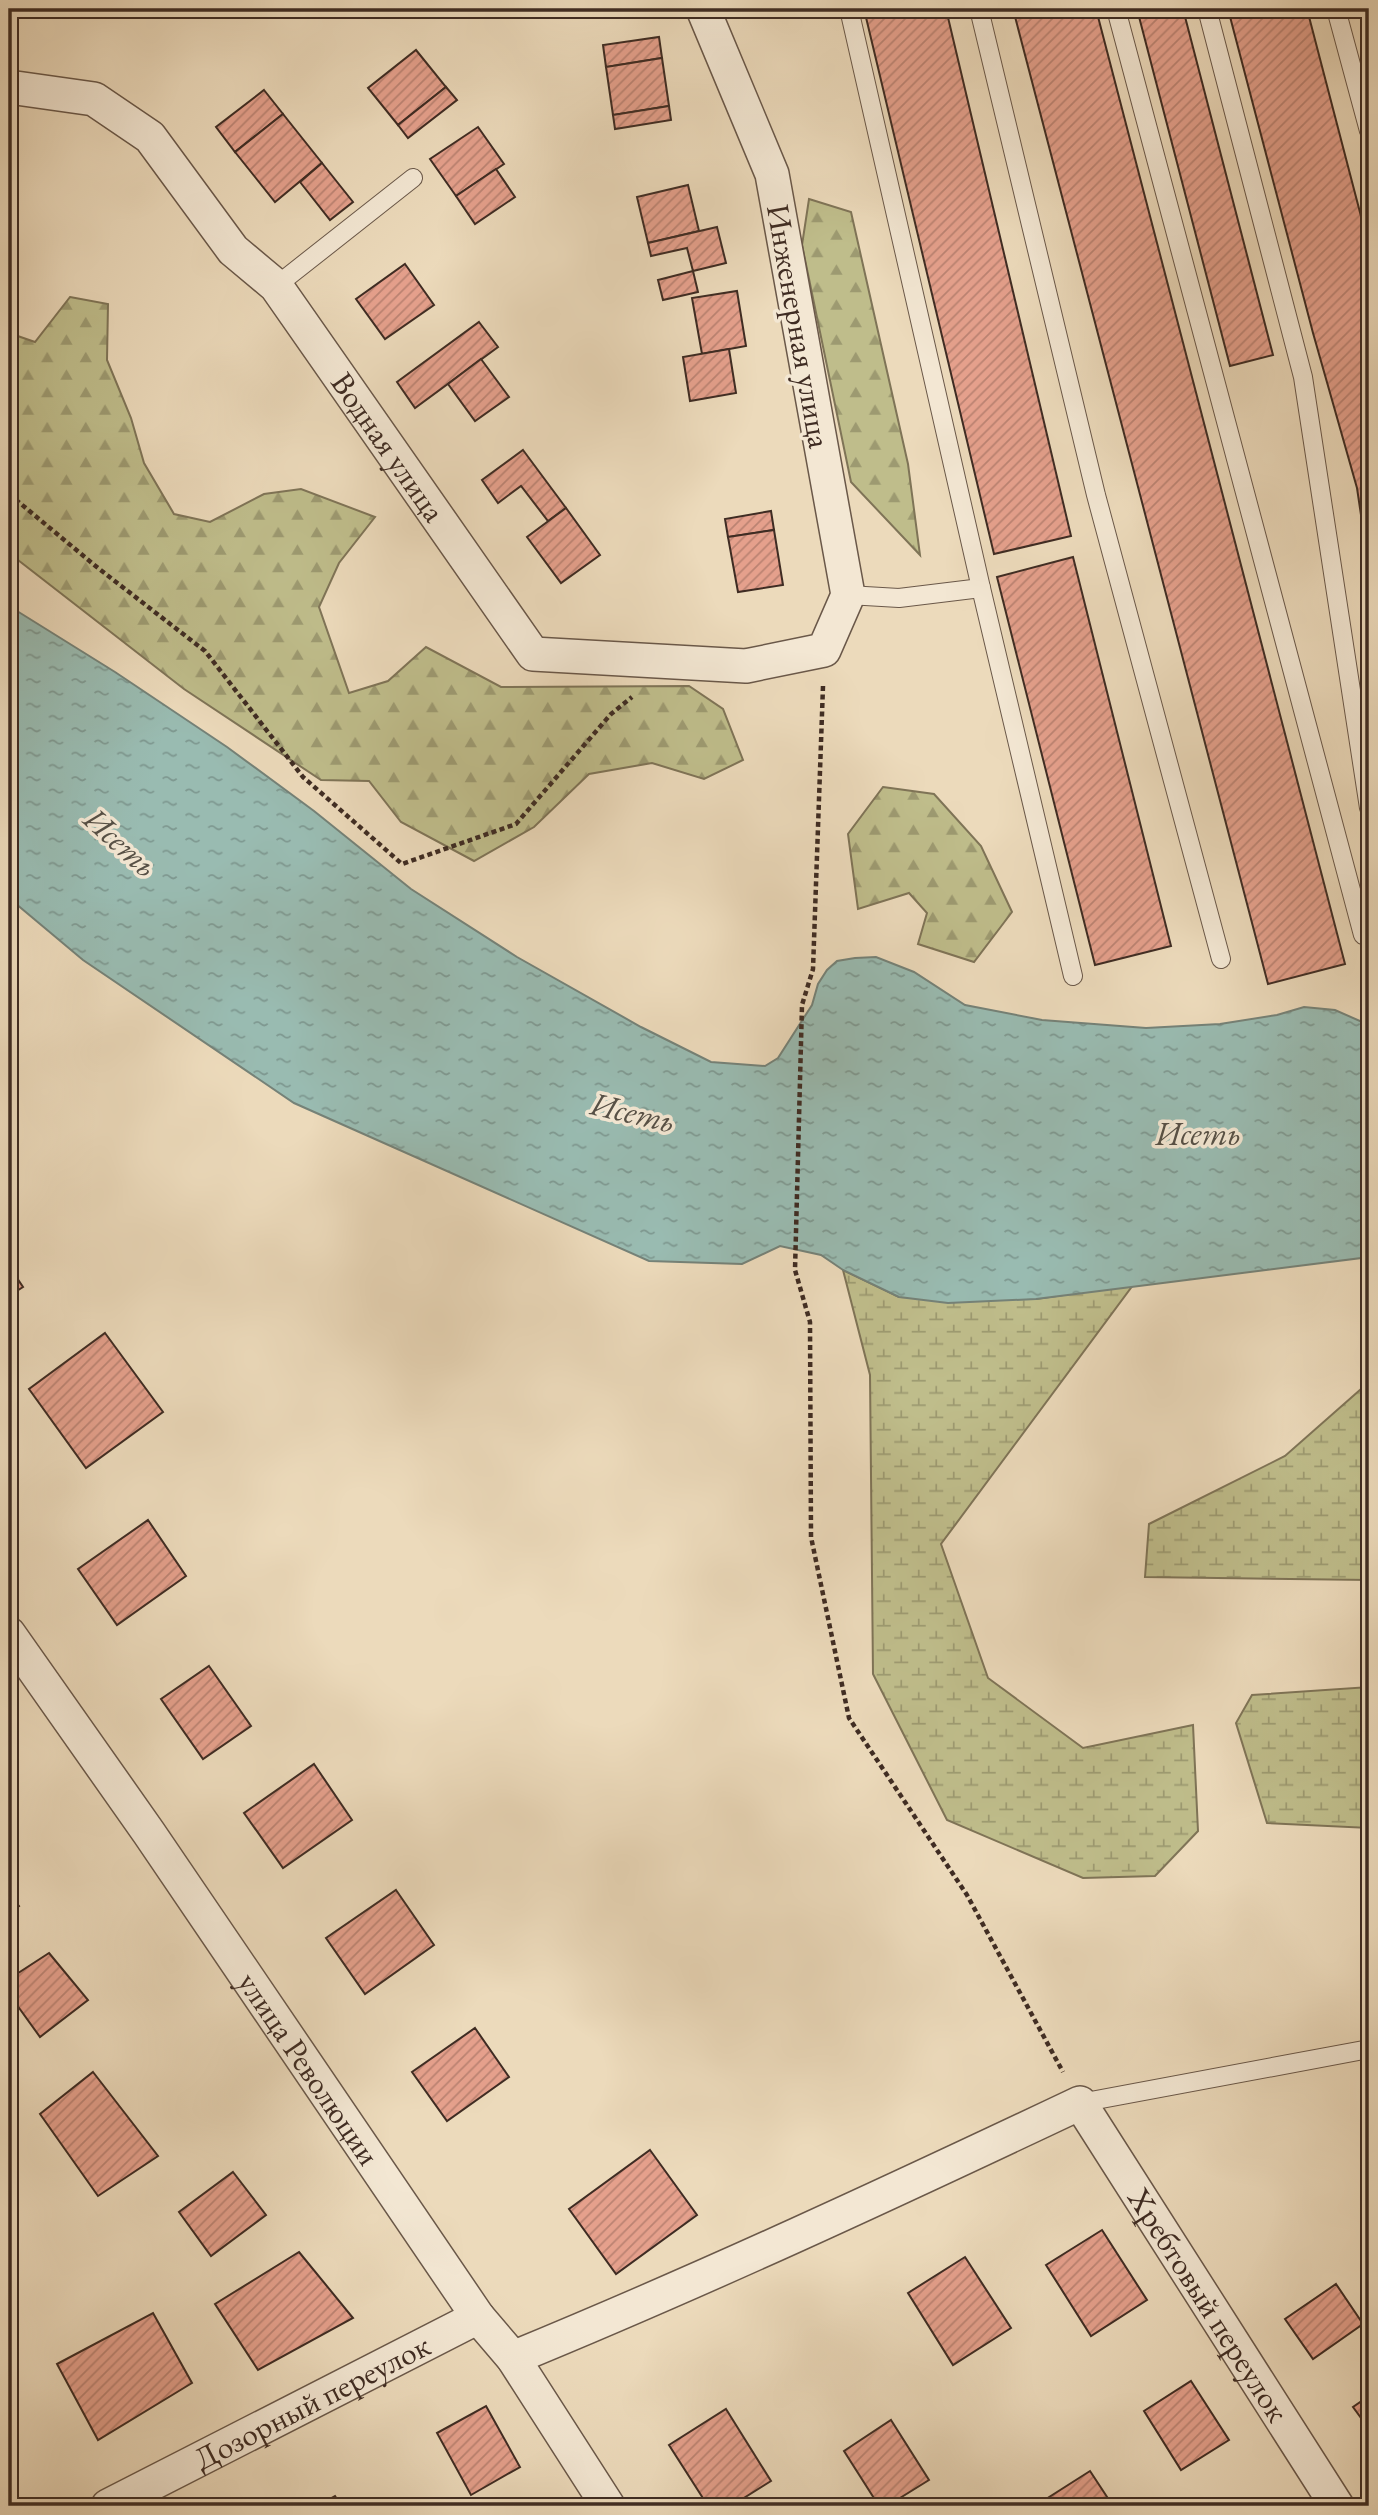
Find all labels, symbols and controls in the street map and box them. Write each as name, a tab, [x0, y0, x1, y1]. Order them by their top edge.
street label: Инженерная улица	[757, 201, 841, 452]
street label: Водная улица	[321, 364, 455, 530]
water label: Исеть	[74, 797, 167, 886]
water label: Исеть	[586, 1081, 679, 1143]
water label: Исеть	[1154, 1112, 1241, 1155]
street label: улица Революции	[228, 1964, 390, 2173]
street label: Хребтовый переулок	[1118, 2179, 1299, 2430]
street label: Дозорный переулок	[187, 2324, 437, 2480]

